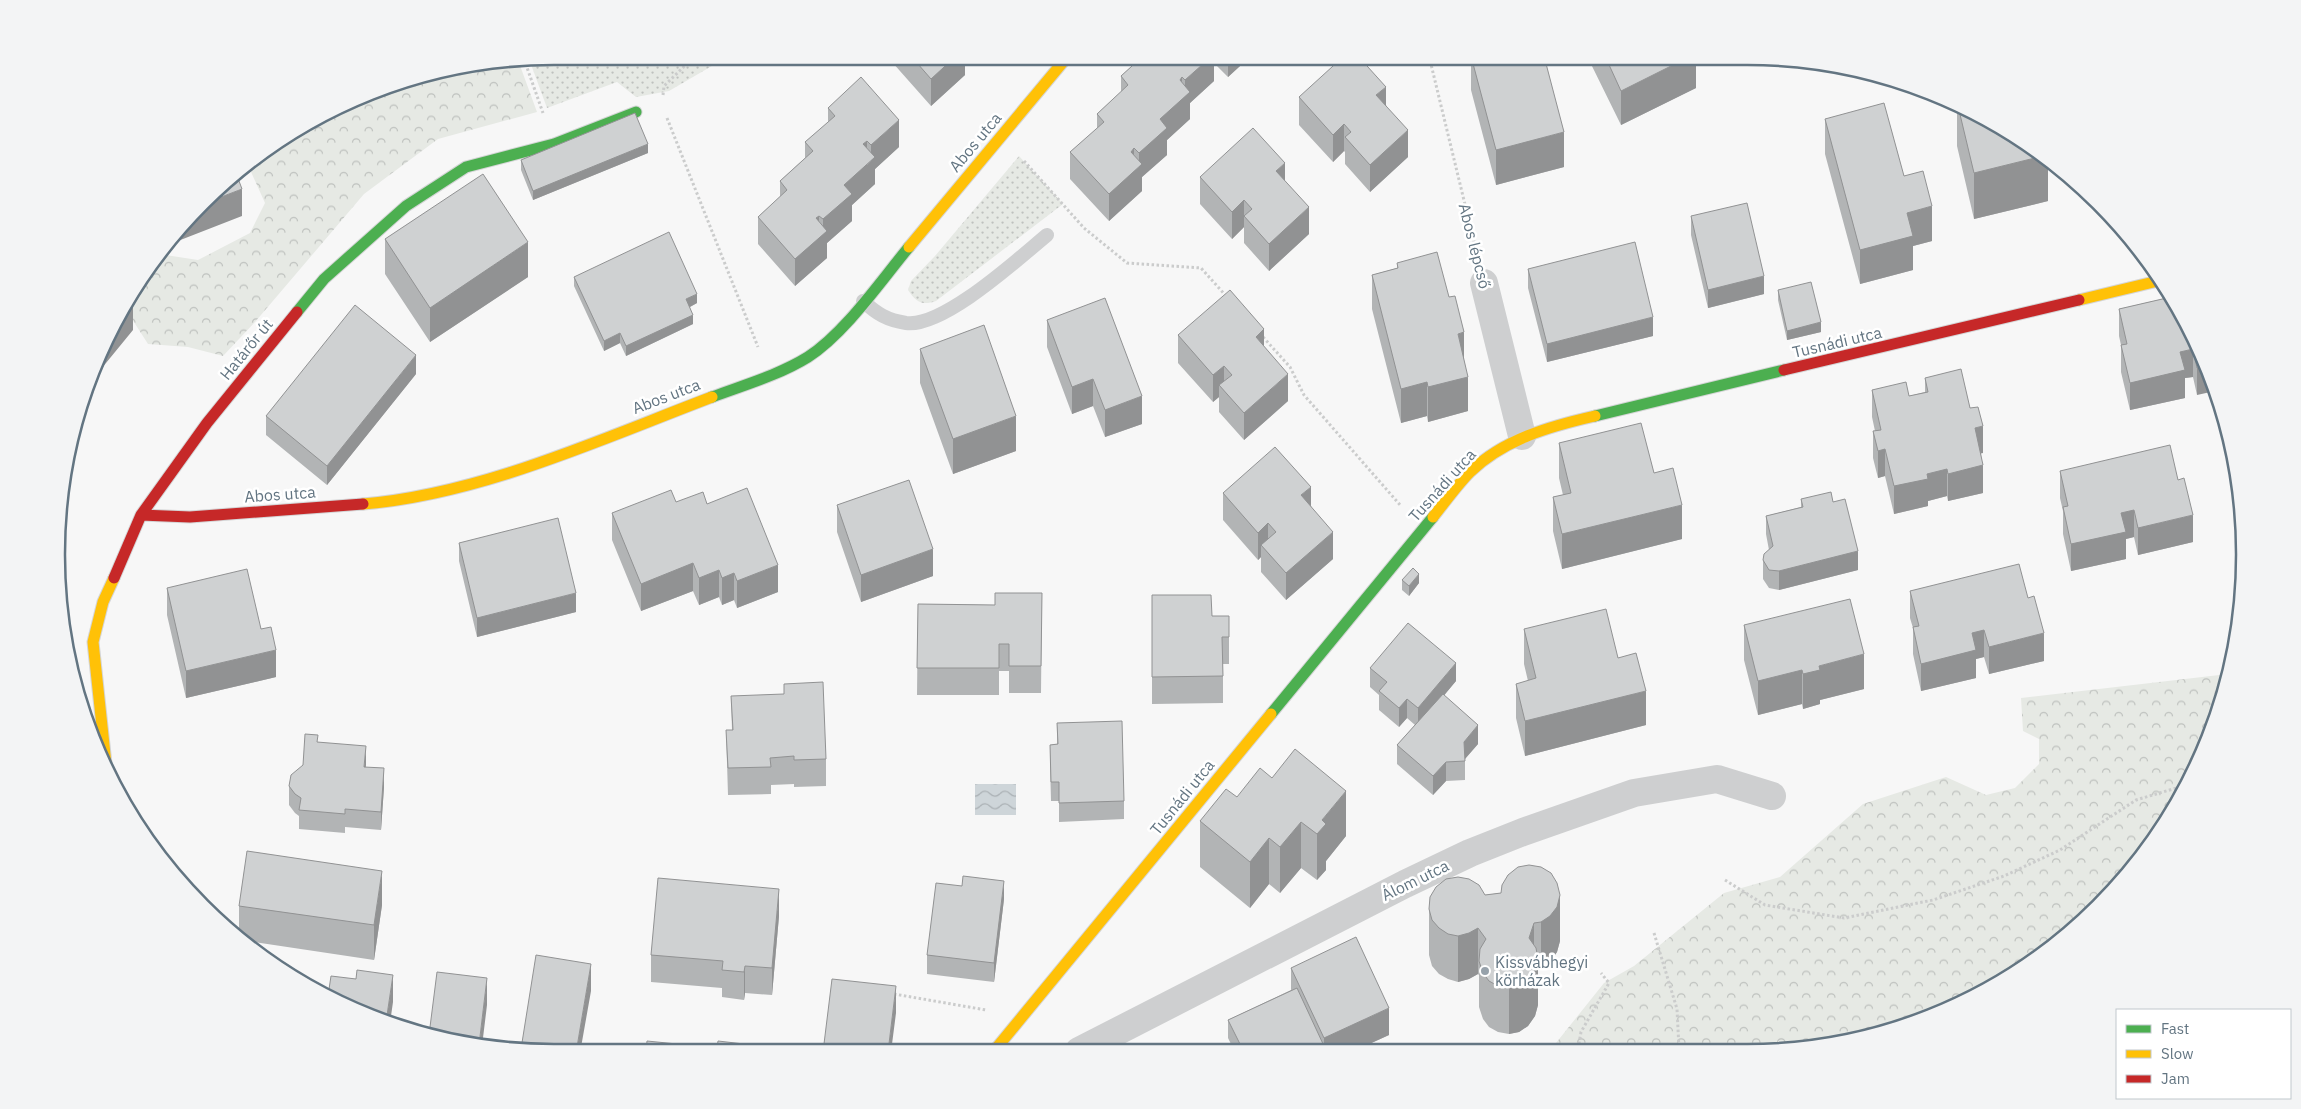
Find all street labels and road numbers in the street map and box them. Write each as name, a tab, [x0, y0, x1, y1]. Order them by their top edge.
street label: Abos utca	[944, 108, 1006, 176]
street label: Abos lépcső	[1455, 201, 1495, 291]
street label: Határőr út	[215, 314, 277, 384]
street label: Tusnádi utca	[1790, 322, 1884, 362]
street label: Abos utca	[629, 374, 703, 418]
street label: Tusnádi utca	[1404, 444, 1480, 526]
street label: Abos utca	[244, 482, 317, 506]
street label: Tusnádi utca	[1146, 755, 1219, 839]
street label: Álom utca	[1378, 854, 1452, 905]

